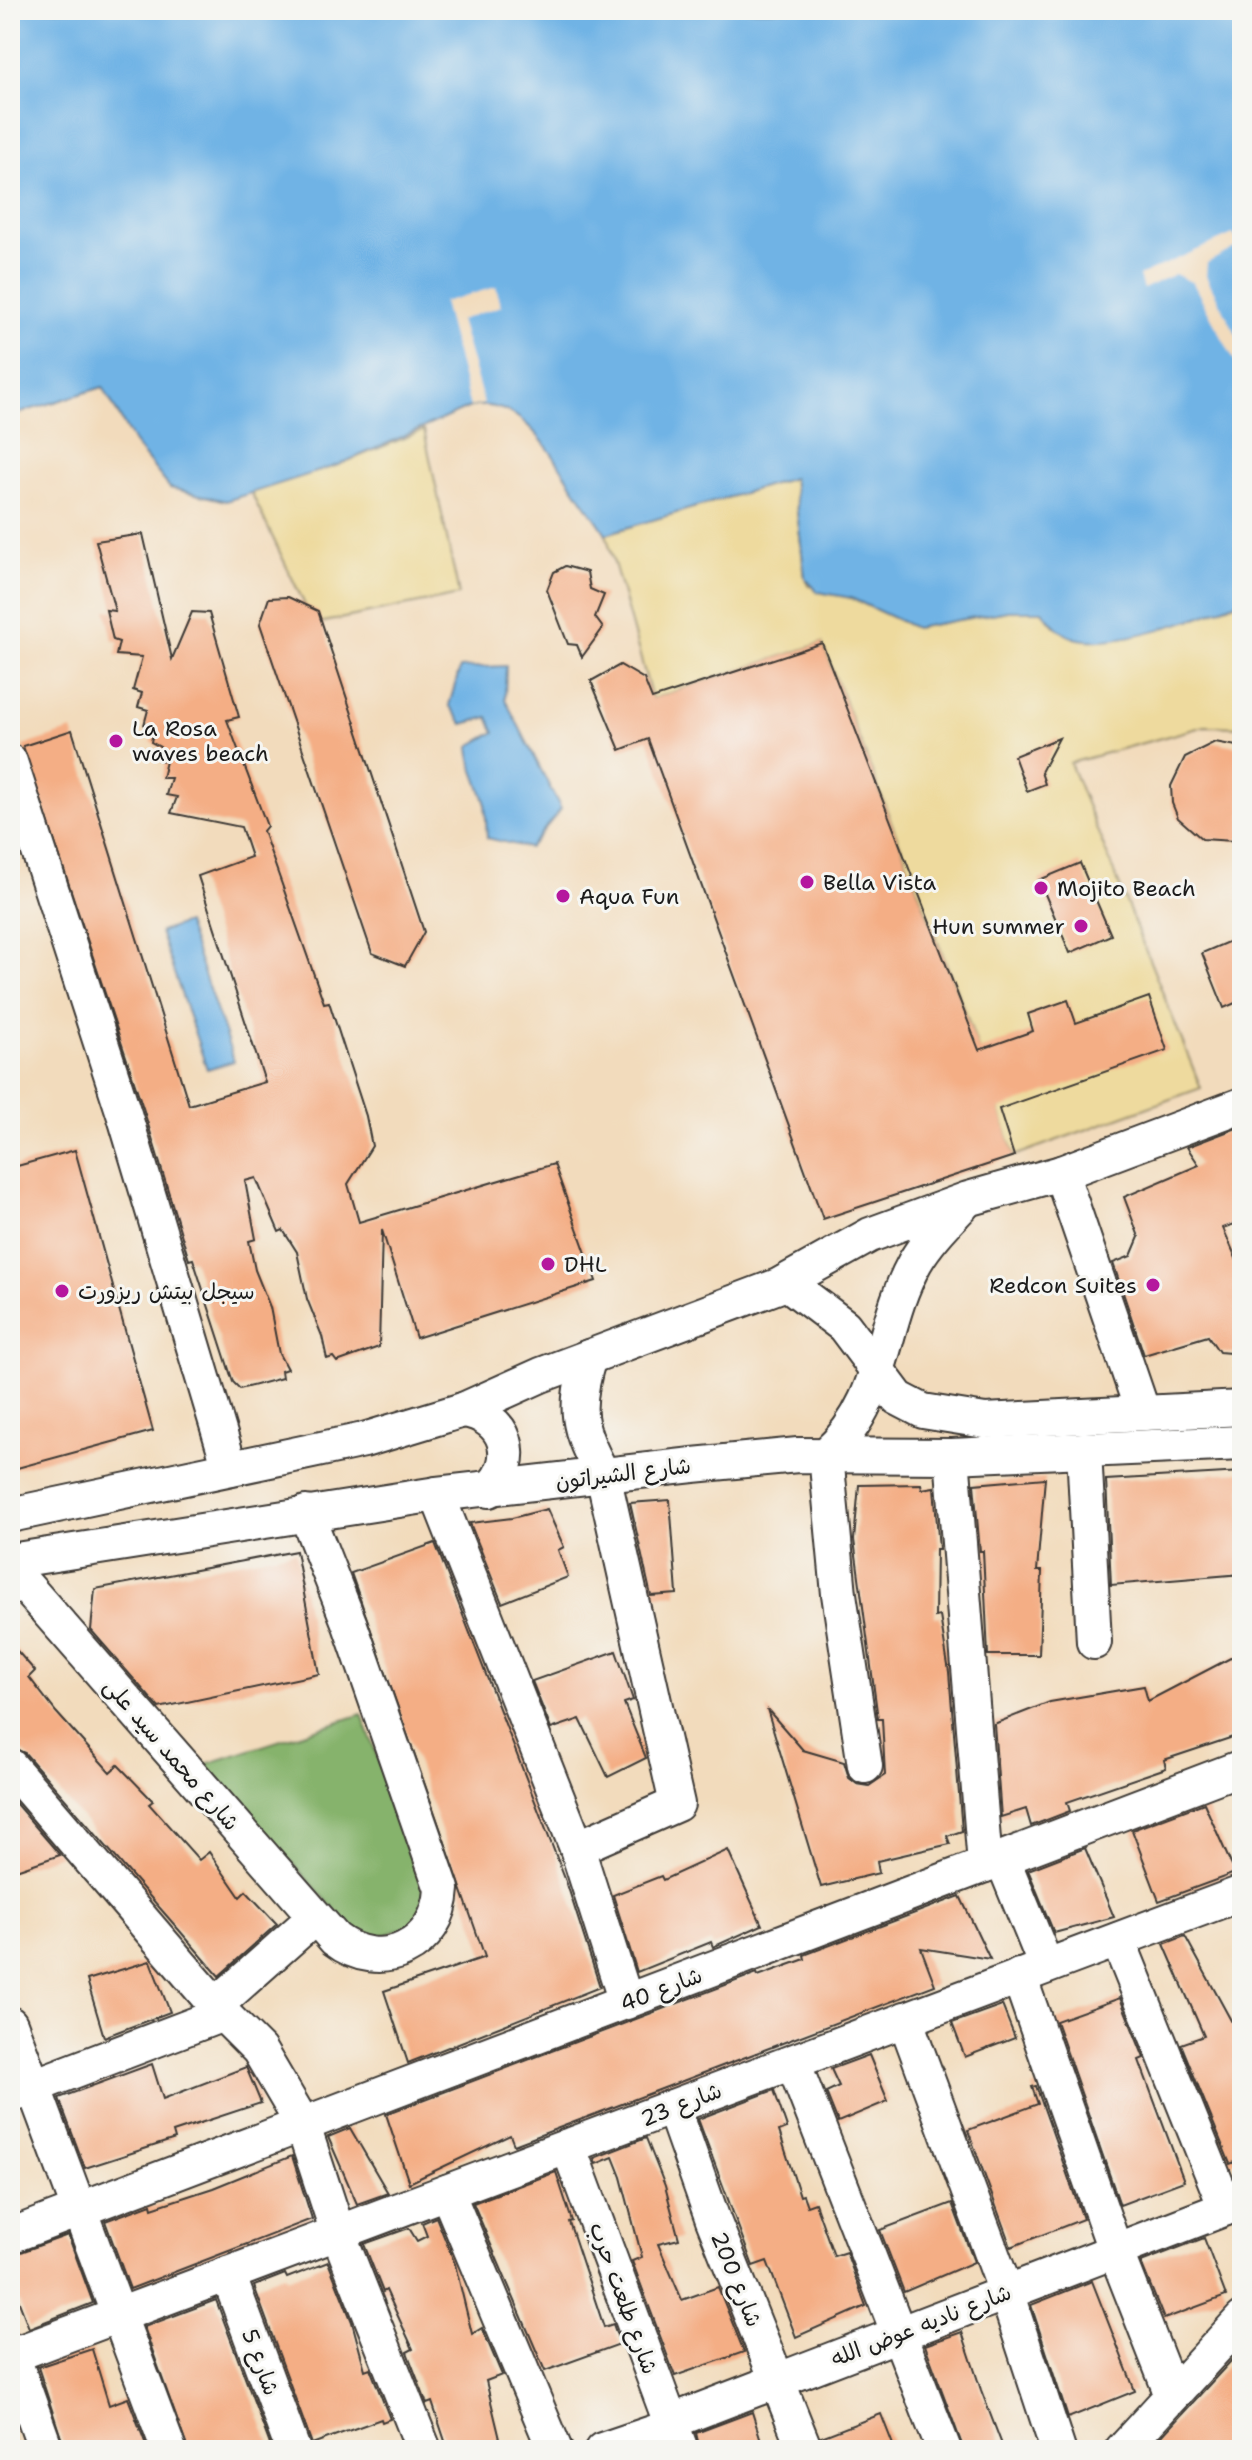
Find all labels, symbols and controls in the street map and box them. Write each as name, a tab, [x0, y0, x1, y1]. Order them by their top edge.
place label: La Rosa waves beach	[132, 714, 269, 768]
marker: La Rosa waves beach	[107, 732, 125, 750]
place label: Bella Vista	[823, 868, 937, 897]
marker: Bella Vista	[798, 873, 816, 891]
place label: Mojito Beach	[1057, 874, 1196, 903]
marker: Mojito Beach	[1032, 879, 1050, 897]
place label: Aqua Fun	[579, 882, 679, 911]
marker: Aqua Fun	[554, 887, 572, 905]
place label: Hun summer	[932, 912, 1065, 941]
marker: Hun summer	[1072, 917, 1090, 935]
place label: DHL	[564, 1250, 607, 1279]
marker: DHL	[539, 1255, 557, 1273]
place label: Redcon Suites	[989, 1271, 1137, 1300]
marker: Redcon Suites	[1144, 1276, 1162, 1294]
place label: سيجل بيتش ريزورت	[78, 1277, 255, 1306]
marker: سيجل بيتش ريزورت	[53, 1282, 71, 1300]
street label: شارع الشيراتون	[554, 1451, 693, 1497]
street label: شارع محمد سيد على	[97, 1672, 246, 1837]
street label: شارع 40	[616, 1961, 707, 2019]
street label: شارع 23	[636, 2076, 726, 2134]
street label: شارع طلعت حرب	[582, 2218, 664, 2378]
street label: شارع 200	[703, 2227, 769, 2332]
street label: شارع ناديه عوض الله	[827, 2278, 1016, 2374]
street label: شارع 5	[234, 2325, 286, 2400]

